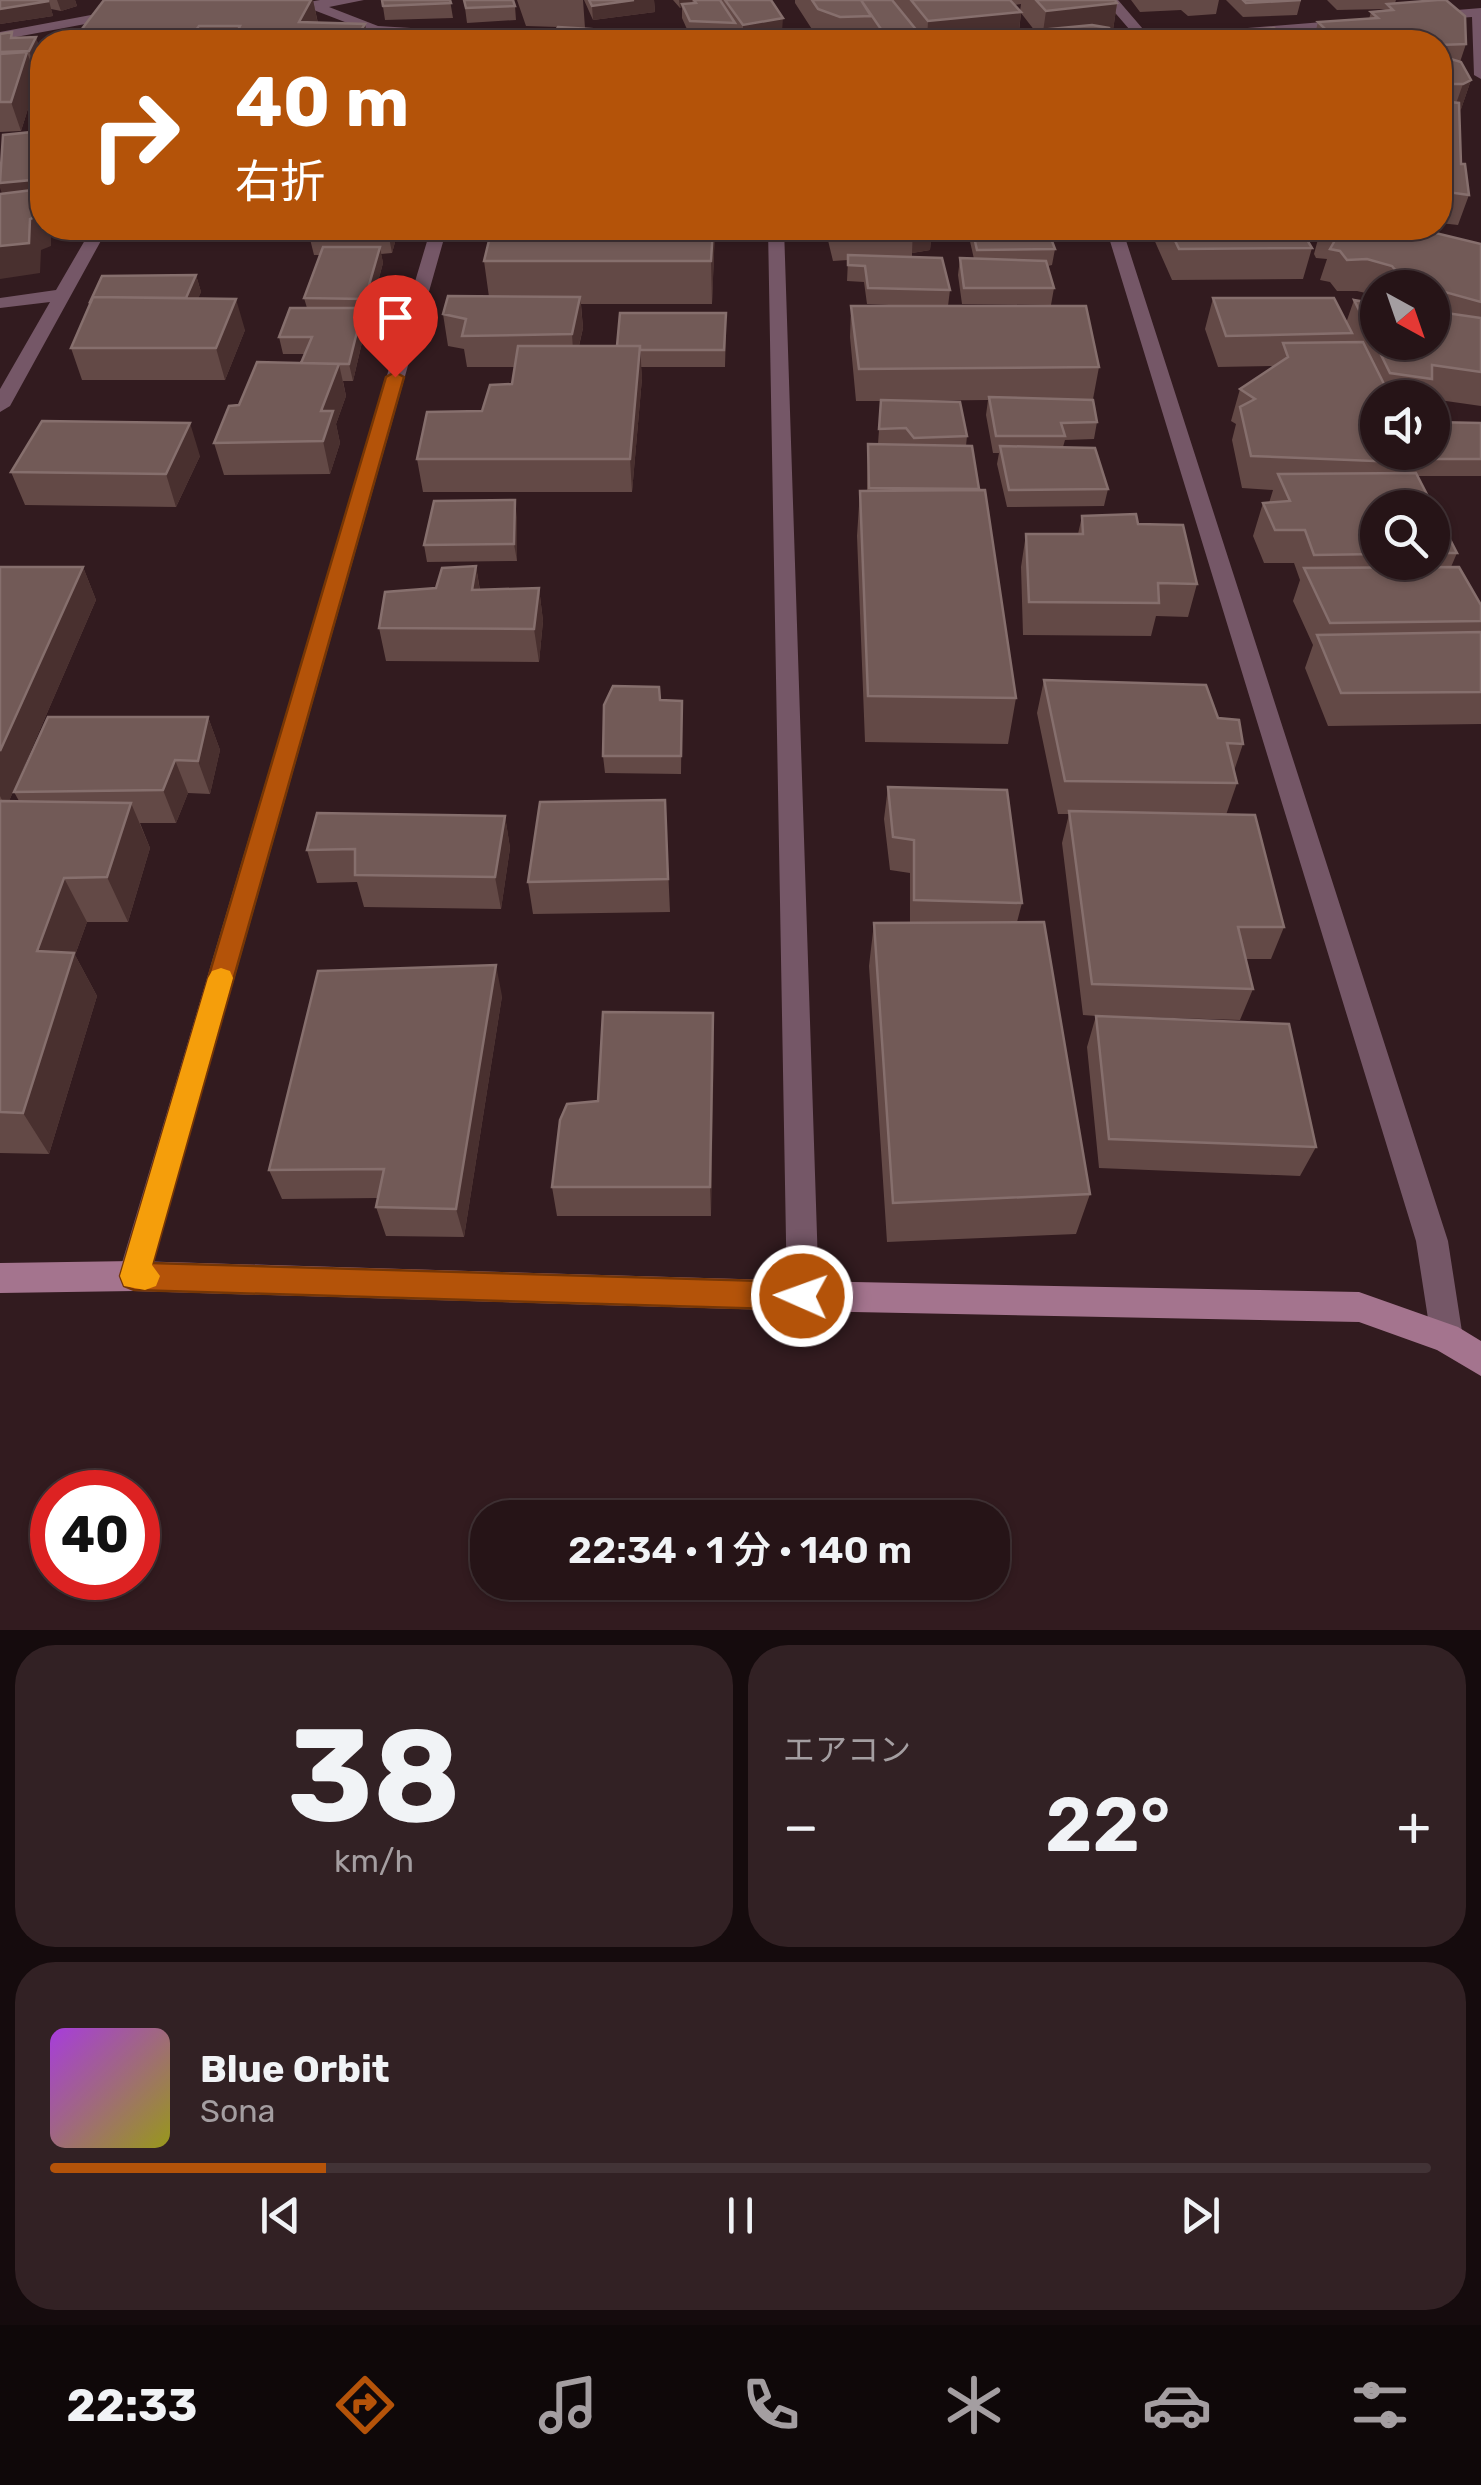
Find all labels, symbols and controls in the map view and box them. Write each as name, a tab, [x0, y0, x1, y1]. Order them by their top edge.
text: 40 m	[235, 61, 409, 144]
icon: right	[70, 70, 200, 200]
text: 右折	[235, 155, 325, 208]
north arrow	[1360, 270, 1450, 360]
map controls	[1360, 270, 1450, 580]
pin	[353, 275, 438, 378]
icon: arrive	[368, 290, 423, 345]
button: sound	[1360, 380, 1450, 470]
button: search	[1360, 490, 1450, 580]
position arrow	[750, 1244, 854, 1348]
speed limit sign: 40	[30, 1470, 160, 1600]
text: 22:34 · 1 分 · 140 m	[568, 1527, 912, 1573]
text: 38	[287, 1699, 461, 1854]
text: エアコン	[783, 1731, 911, 1769]
text: 22°	[1045, 1781, 1170, 1870]
text: −	[783, 1794, 819, 1859]
text: +	[1397, 1794, 1431, 1859]
text: km/h	[334, 1842, 414, 1880]
text: Blue Orbit	[200, 2046, 390, 2092]
text: Sona	[200, 2092, 275, 2130]
icon: previous	[253, 2188, 308, 2243]
icon: pause	[713, 2188, 768, 2243]
icon: next	[1173, 2188, 1228, 2243]
icon: directions	[330, 2370, 400, 2440]
icon: music	[533, 2370, 603, 2440]
icon: phone	[736, 2370, 806, 2440]
icon: climate	[939, 2370, 1009, 2440]
icon: car	[1142, 2370, 1212, 2440]
icon: filters	[1345, 2370, 1415, 2440]
text: 22:33	[66, 2379, 197, 2432]

